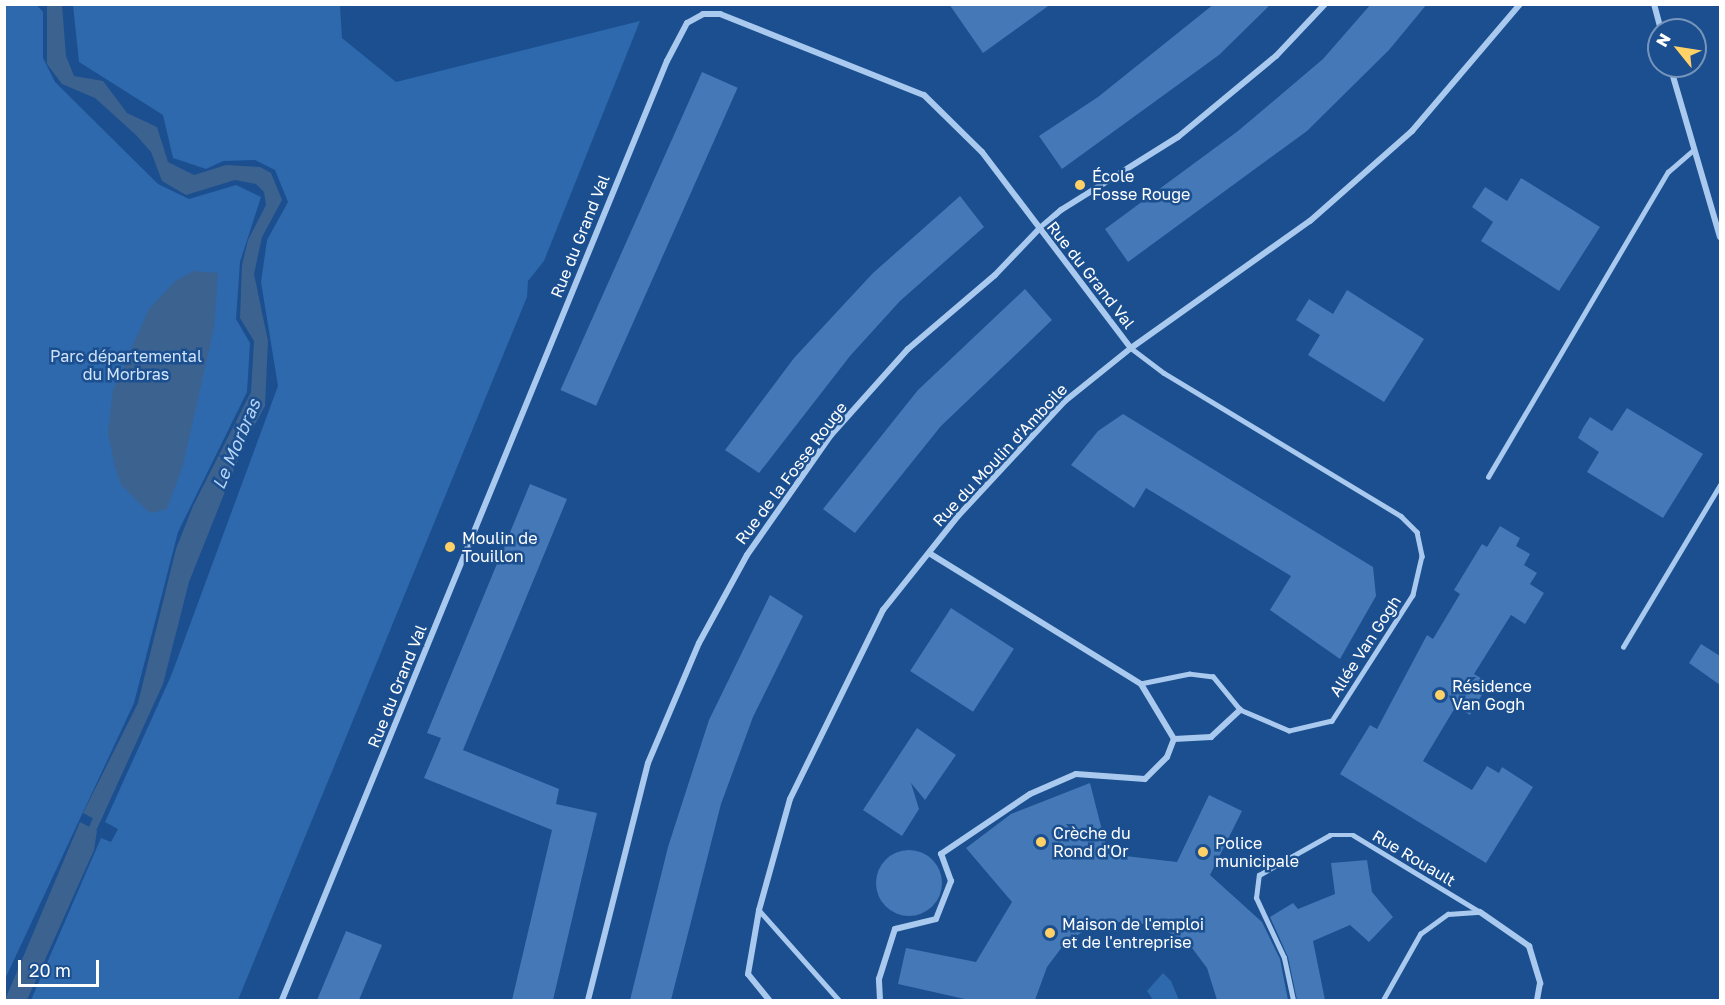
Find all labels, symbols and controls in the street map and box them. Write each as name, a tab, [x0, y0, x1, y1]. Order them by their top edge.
north arrow	[1647, 18, 1707, 78]
text: N	[1651, 30, 1675, 50]
place label: École Fosse Rouge	[1092, 166, 1190, 204]
street label: Rue du Grand Val	[547, 172, 613, 300]
marker: École Fosse Rouge	[1073, 178, 1087, 192]
street label: Rue du Grand Val	[1043, 217, 1139, 333]
park label: Parc départemental du Morbras	[50, 346, 202, 384]
street label: Rue du Moulin d'Amboile	[929, 380, 1071, 530]
water label: Le Morbras	[207, 396, 265, 492]
street label: Rue de la Fosse Rouge	[731, 398, 851, 548]
place label: Moulin de Touillon	[462, 528, 537, 566]
marker: Moulin de Touillon	[443, 540, 457, 554]
street label: Allée Van Gogh	[1325, 592, 1405, 700]
street label: Rue du Grand Val	[364, 622, 430, 750]
place label: Résidence Van Gogh	[1452, 676, 1532, 714]
marker: Résidence Van Gogh	[1433, 688, 1447, 702]
place label: Crèche du Rond d'Or	[1053, 823, 1131, 861]
street label: Rue Rouault	[1369, 826, 1459, 890]
place label: Police municipale	[1215, 833, 1299, 871]
marker: Crèche du Rond d'Or	[1034, 835, 1048, 849]
marker: Police municipale	[1196, 845, 1210, 859]
place label: Maison de l'emploi et de l'entreprise	[1062, 914, 1204, 952]
marker: Maison de l'emploi et de l'entreprise	[1043, 926, 1057, 940]
scale bar	[21, 948, 102, 986]
text: 20 m	[29, 959, 71, 981]

